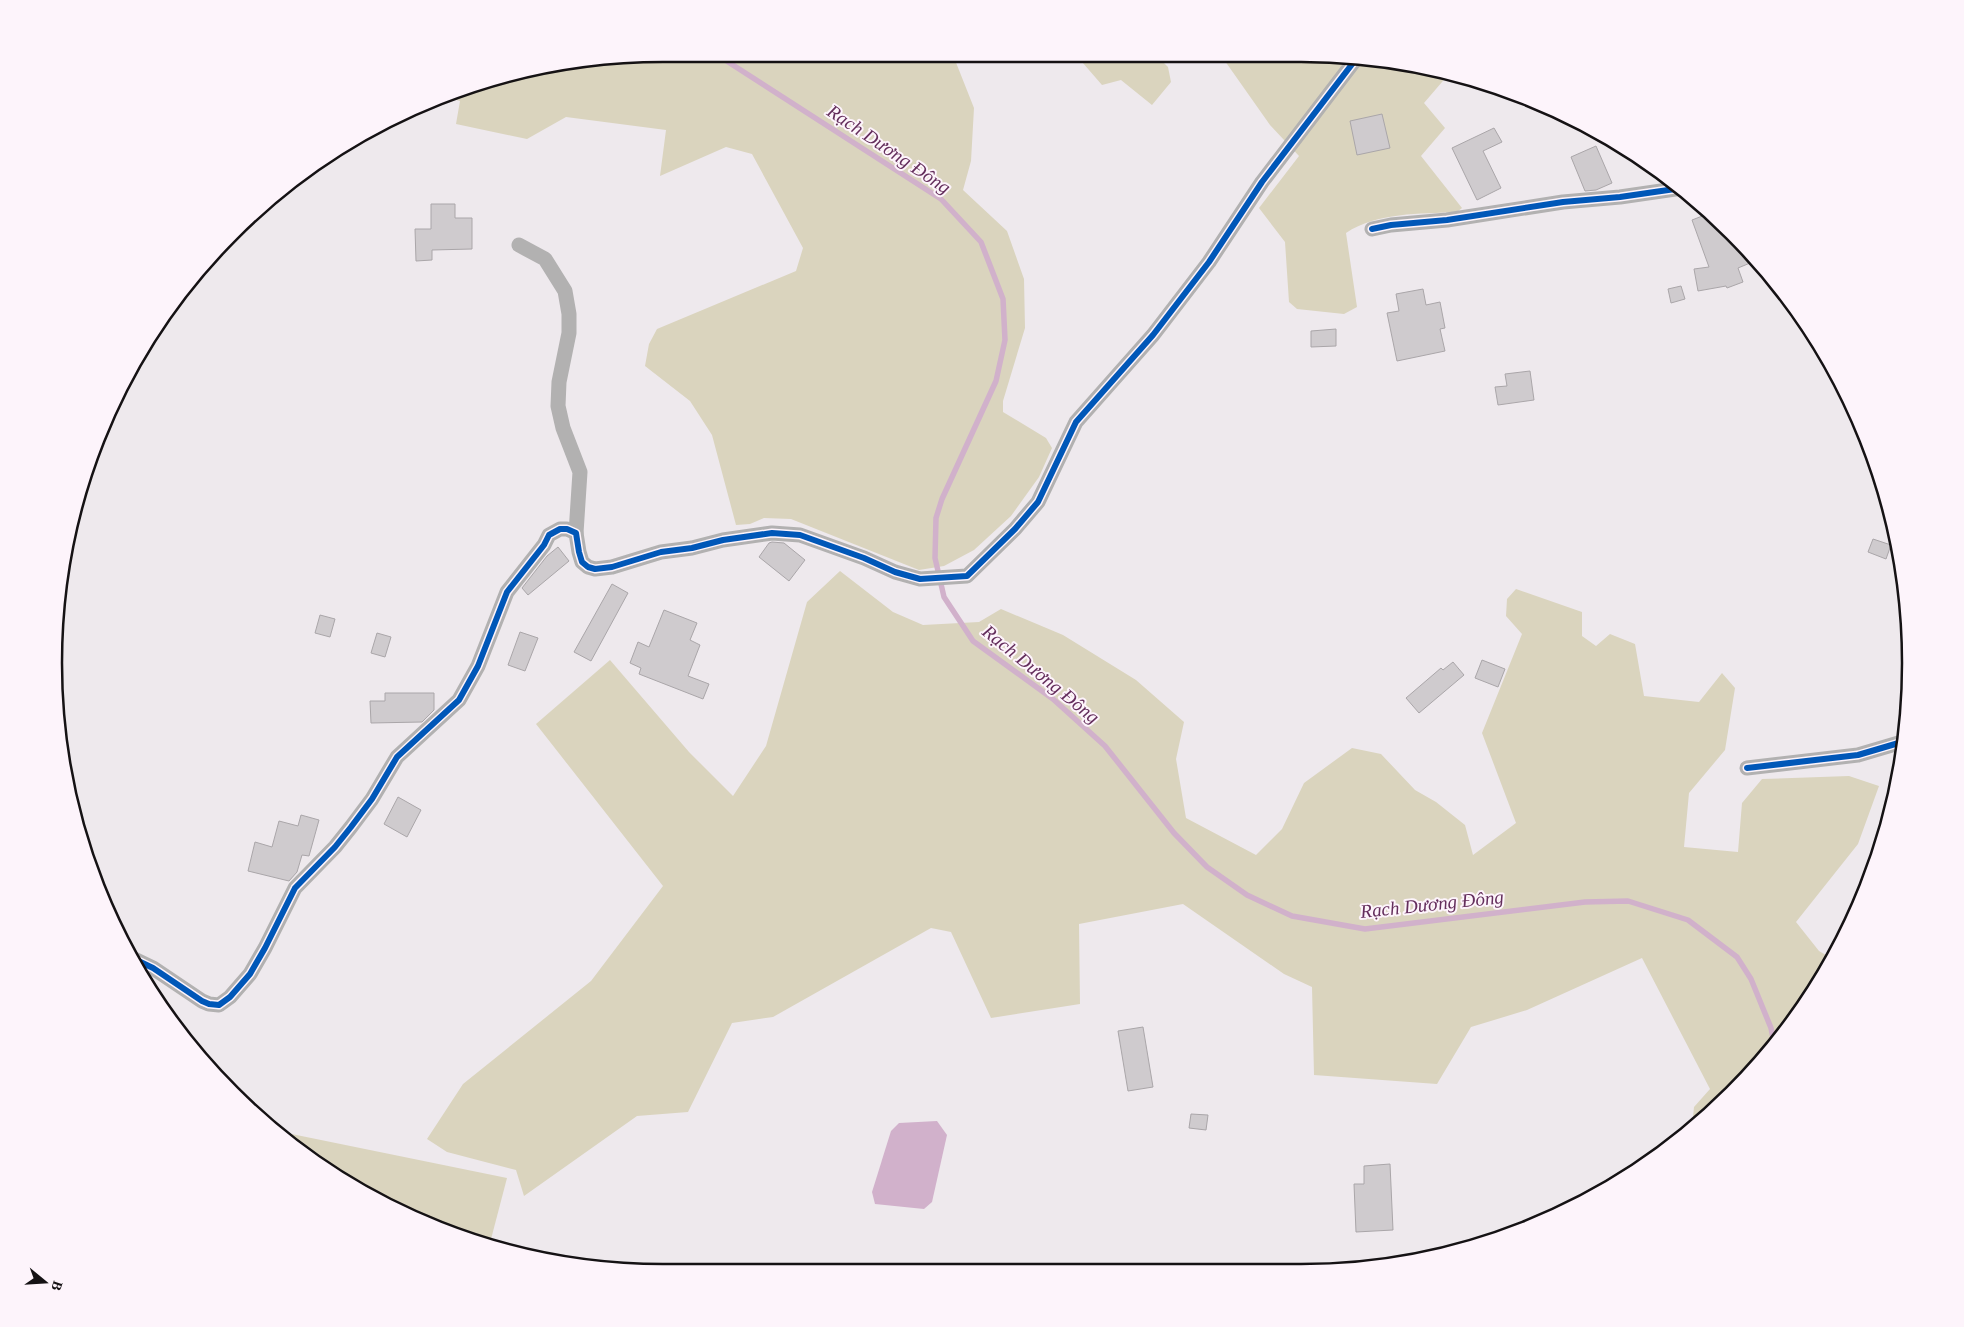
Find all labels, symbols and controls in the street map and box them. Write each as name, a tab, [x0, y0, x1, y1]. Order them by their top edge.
water label: Rạch Dương Đông	[823, 99, 955, 198]
water label: Rạch Dương Đông	[978, 620, 1104, 727]
water label: Rạch Dương Đông	[1358, 886, 1505, 922]
north arrow	[20, 1257, 70, 1307]
text: B	[48, 1279, 65, 1293]

